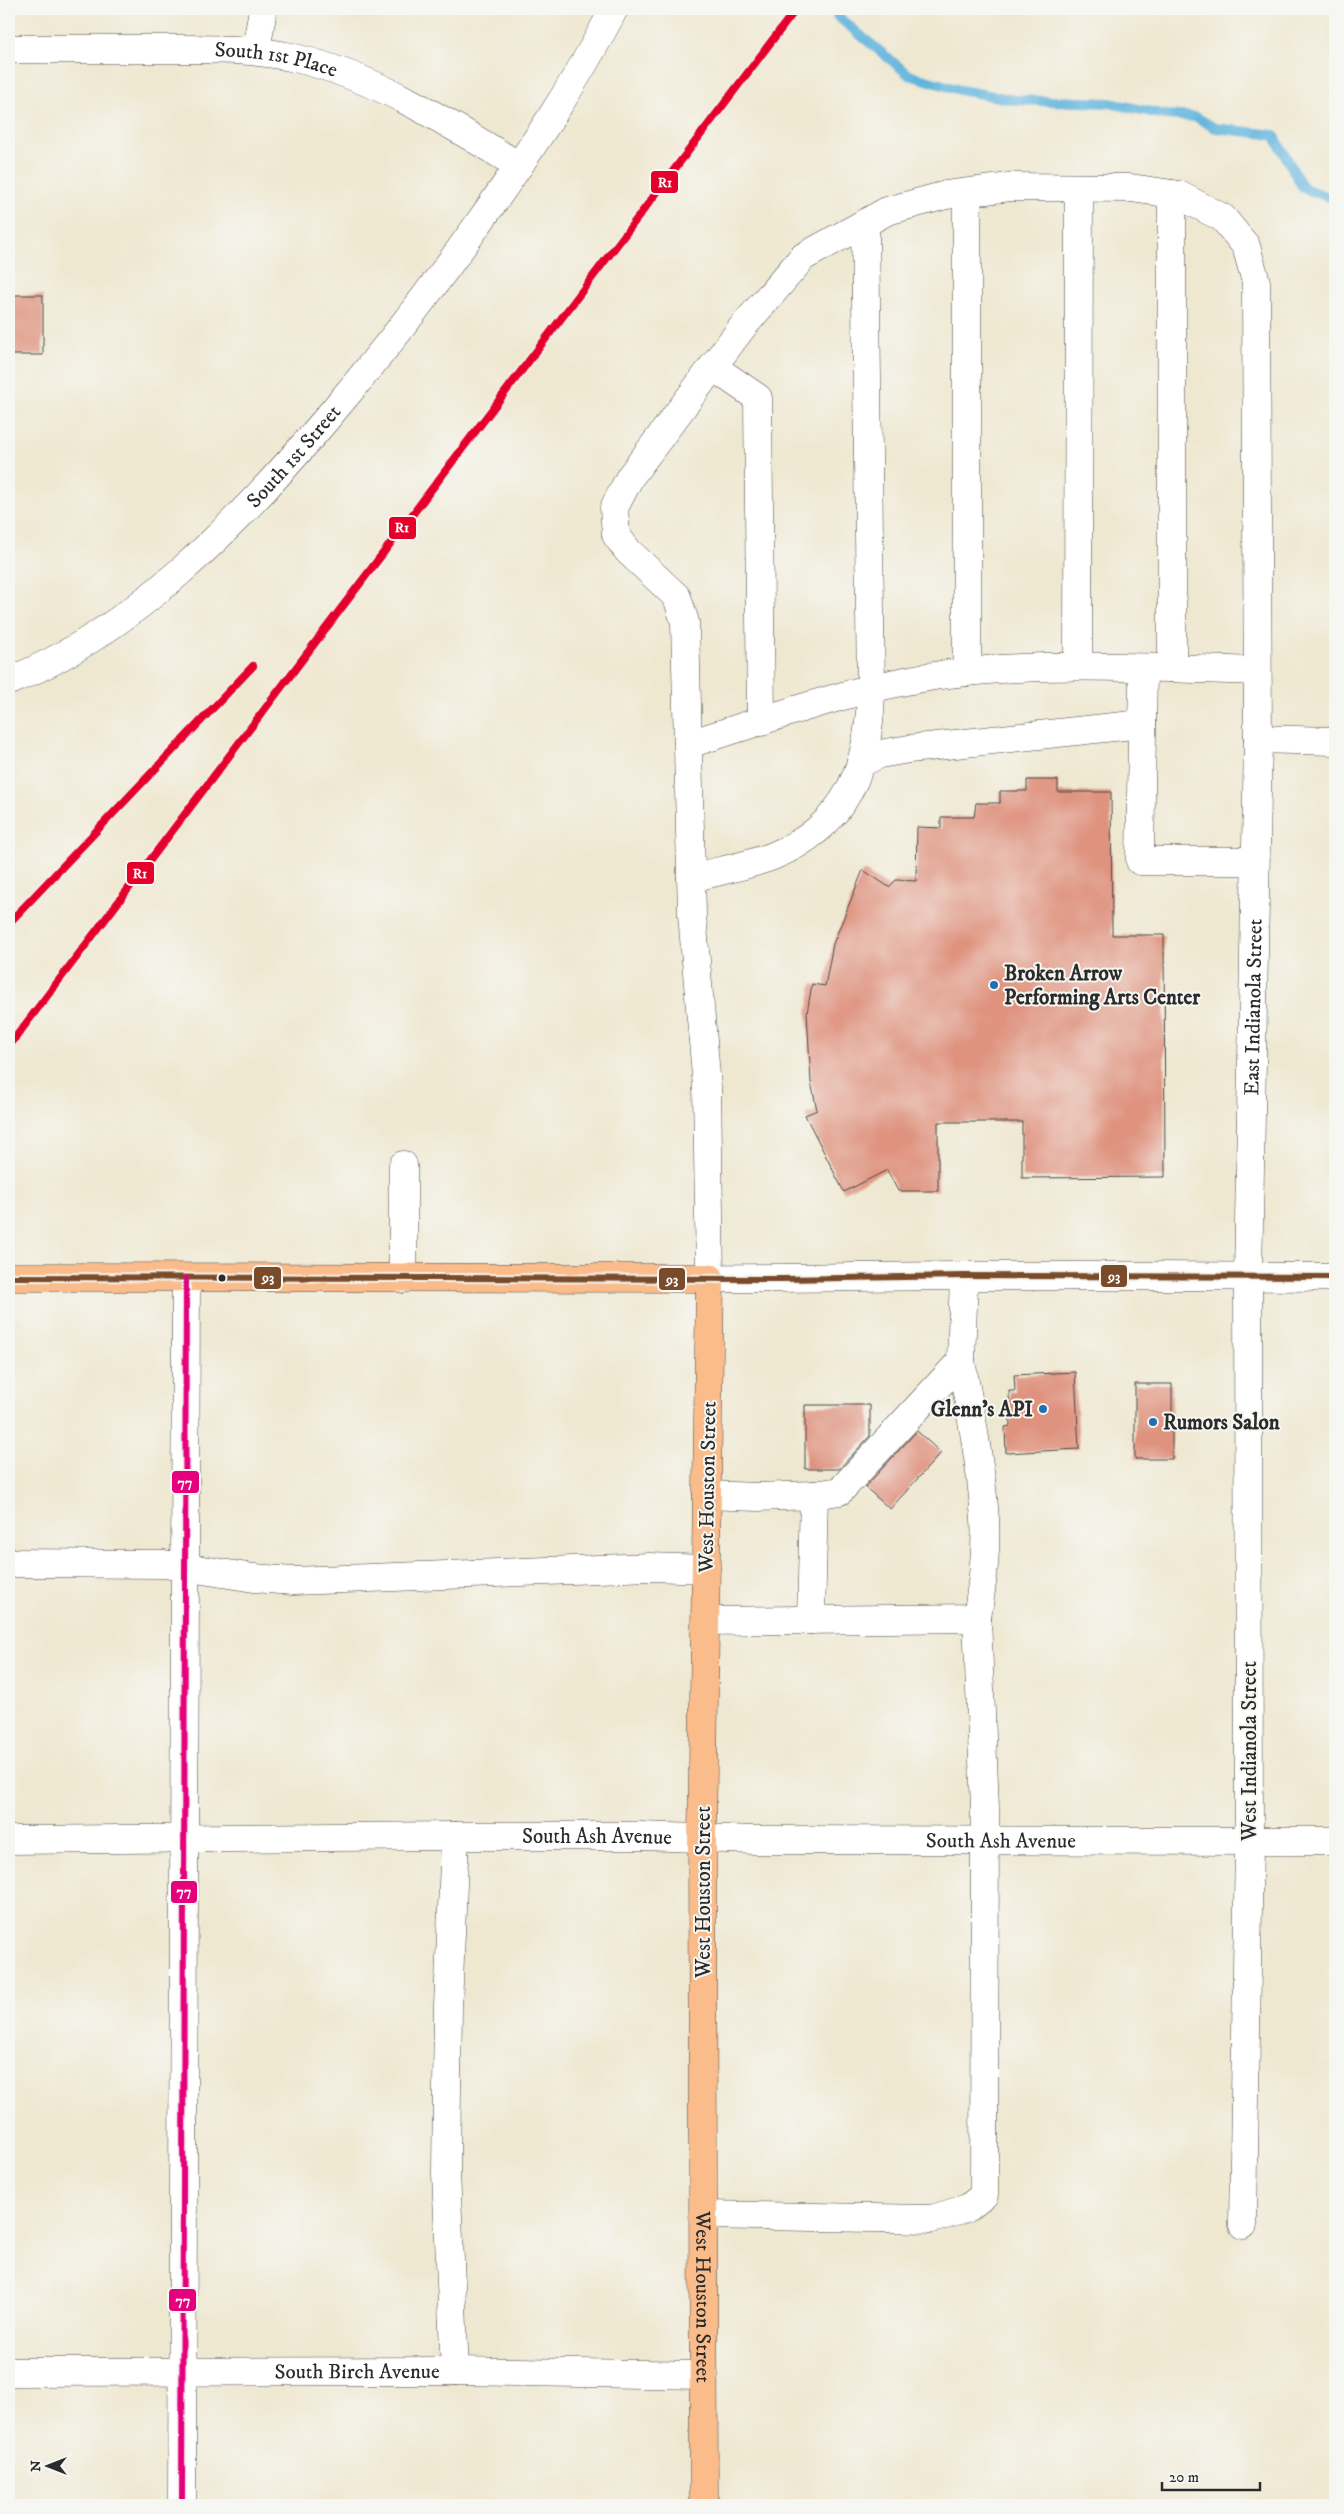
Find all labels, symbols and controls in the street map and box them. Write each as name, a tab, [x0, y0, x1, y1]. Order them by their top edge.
street label: South 1st Place	[214, 37, 341, 84]
line badge: R1	[650, 170, 679, 194]
text: R1	[658, 174, 672, 192]
street label: South 1st Street	[242, 400, 347, 514]
line badge: R1	[388, 516, 417, 540]
text: R1	[395, 519, 409, 537]
line badge: R1	[126, 861, 155, 885]
text: R1	[133, 865, 147, 883]
street label: East Indianola Street	[1239, 918, 1269, 1096]
place label: Broken Arrow Performing Arts Center	[1004, 961, 1201, 1011]
marker: Broken Arrow Performing Arts Center	[988, 979, 1000, 991]
line badge: 93	[1100, 1264, 1128, 1288]
line badge: 93	[253, 1266, 282, 1290]
line badge: 93	[658, 1267, 686, 1291]
text: 93	[1107, 1268, 1120, 1286]
text: 93	[261, 1269, 274, 1287]
text: 93	[665, 1271, 678, 1289]
unlabelled marker	[217, 1273, 227, 1283]
place label: Glenn's API	[931, 1397, 1033, 1423]
street label: West Houston Street	[693, 1401, 723, 1574]
marker: Glenn's API	[1037, 1403, 1049, 1415]
place label: Rumors Salon	[1163, 1410, 1281, 1436]
marker: Rumors Salon	[1147, 1416, 1159, 1428]
line badge: 77	[171, 1470, 200, 1494]
text: 77	[178, 1474, 192, 1492]
street label: West Indianola Street	[1237, 1661, 1263, 1842]
street label: West Houston Street	[691, 1806, 717, 1979]
street label: South Ash Avenue	[522, 1824, 673, 1851]
street label: South Ash Avenue	[926, 1828, 1076, 1855]
line badge: 77	[170, 1880, 198, 1904]
text: 77	[177, 1883, 191, 1901]
street label: West Houston Street	[689, 2210, 716, 2383]
line badge: 77	[168, 2288, 197, 2312]
text: 77	[176, 2292, 190, 2310]
street label: South Birch Avenue	[274, 2359, 440, 2385]
north arrow	[22, 2442, 72, 2492]
scale bar	[1162, 2459, 1259, 2491]
text: N	[27, 2460, 45, 2472]
text: 20 m	[1169, 2468, 1199, 2487]

